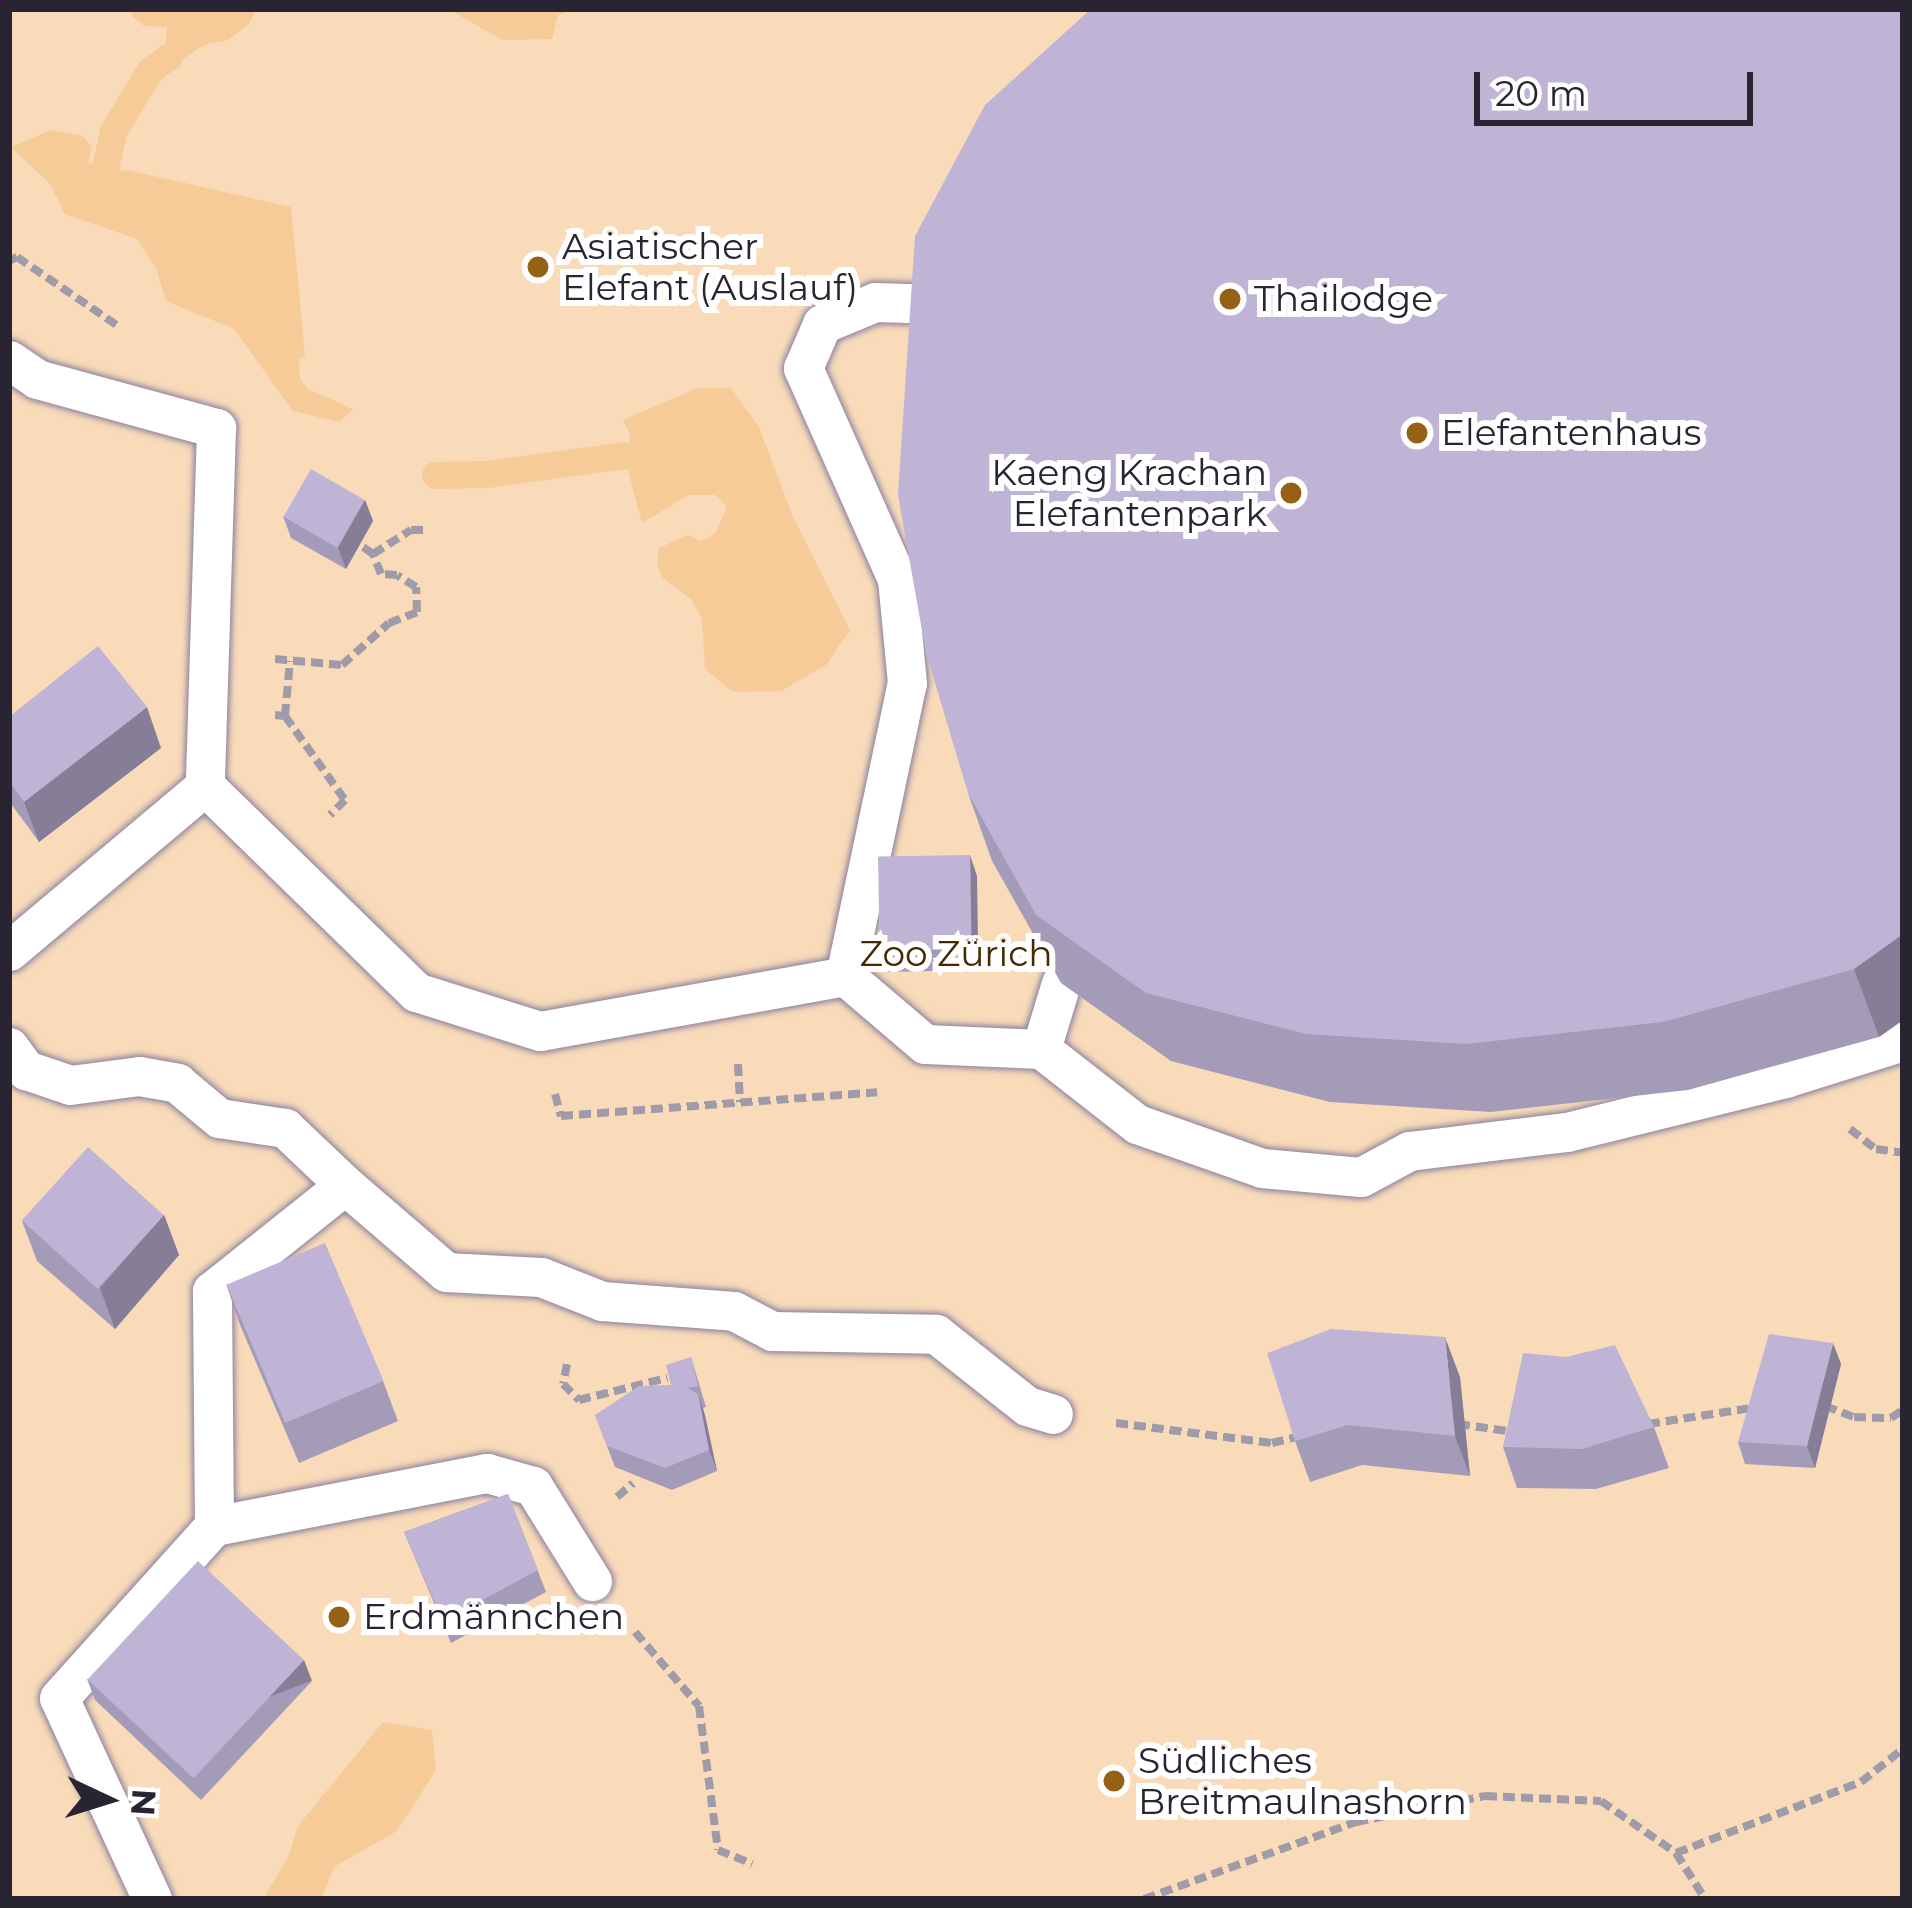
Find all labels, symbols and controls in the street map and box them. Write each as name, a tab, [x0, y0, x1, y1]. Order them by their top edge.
scale bar	[1480, 48, 1759, 122]
text: 20 m	[1495, 71, 1587, 115]
place label: Asiatischer Elefant (Auslauf)	[562, 224, 858, 309]
marker: Asiatischer Elefant (Auslauf)	[525, 254, 551, 280]
place label: Thailodge	[1254, 277, 1433, 321]
marker: Thailodge	[1217, 286, 1243, 312]
place label: Elefantenhaus	[1441, 411, 1701, 455]
marker: Elefantenhaus	[1404, 420, 1430, 446]
place label: Kaeng Krachan Elefantenpark	[991, 450, 1267, 535]
marker: Kaeng Krachan Elefantenpark	[1278, 480, 1304, 506]
park label: Zoo Zürich	[860, 932, 1052, 976]
place label: Erdmännchen	[363, 1595, 624, 1639]
marker: Erdmännchen	[326, 1604, 352, 1630]
place label: Südliches Breitmaulnashorn	[1138, 1738, 1467, 1823]
north arrow	[48, 1740, 168, 1860]
marker: Südliches Breitmaulnashorn	[1101, 1768, 1127, 1794]
text: N	[123, 1788, 165, 1817]

